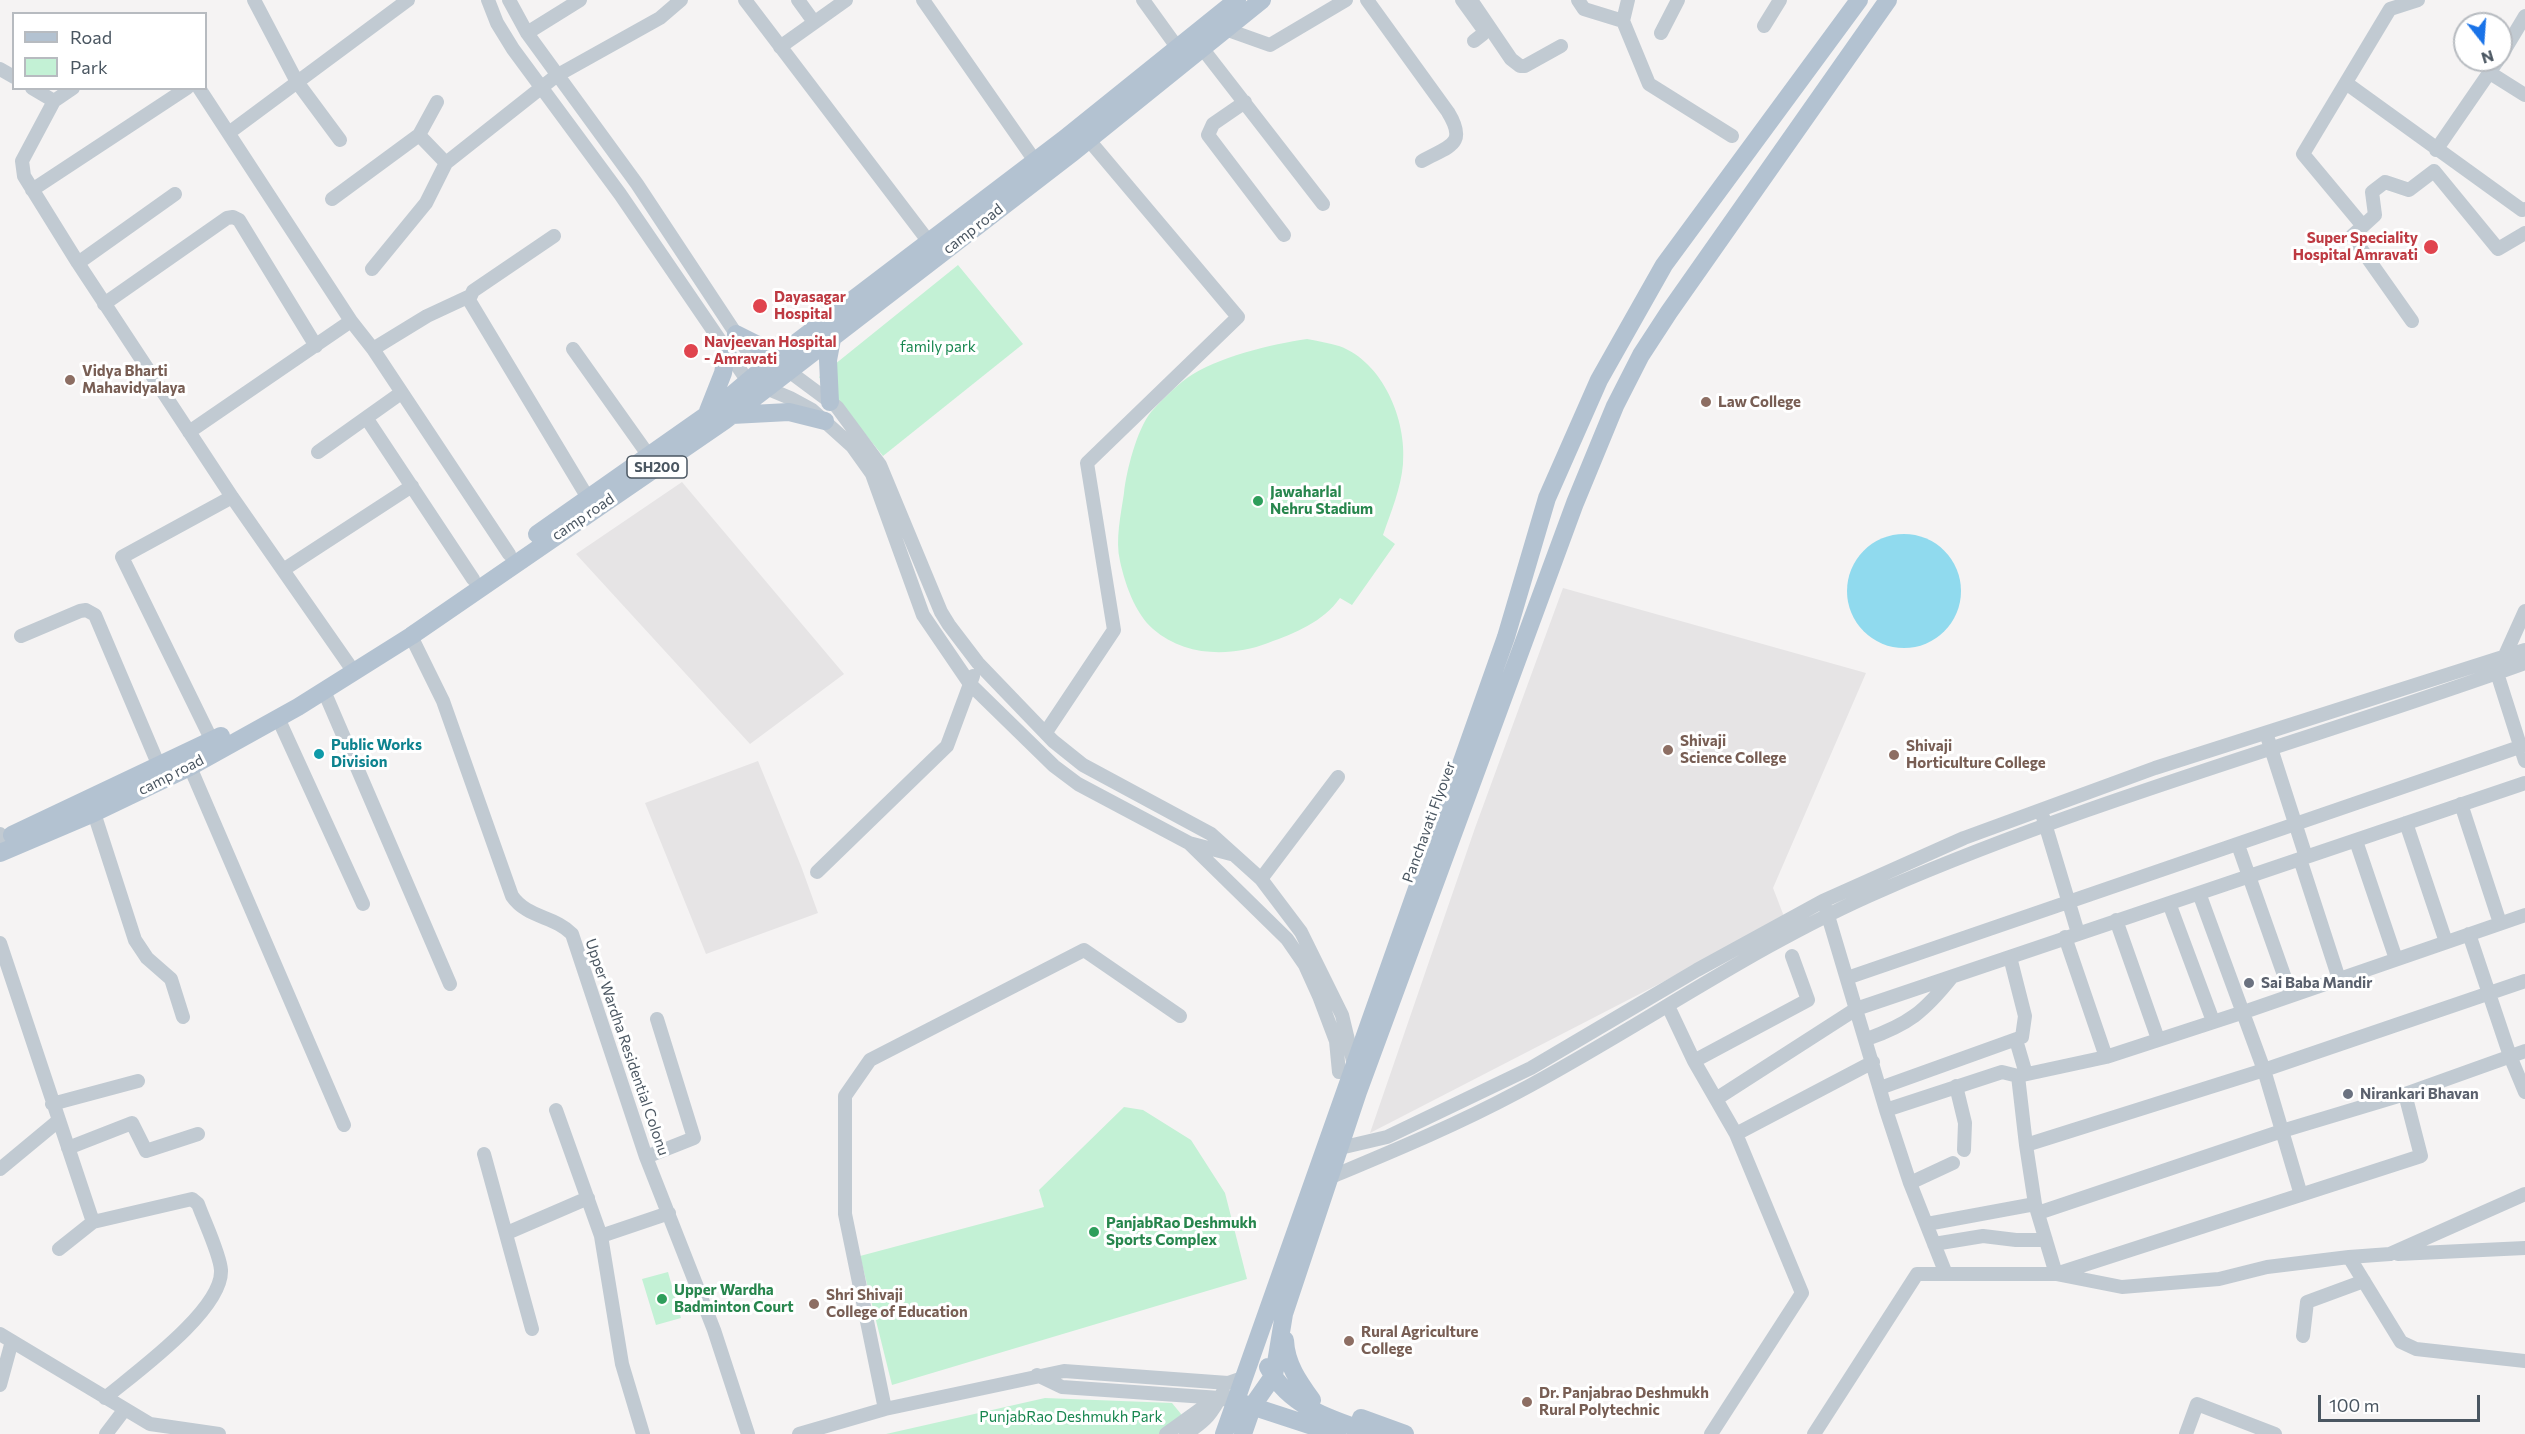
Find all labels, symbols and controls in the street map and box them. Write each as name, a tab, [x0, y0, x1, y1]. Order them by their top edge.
legend	[12, 12, 207, 90]
north arrow	[2453, 12, 2513, 72]
text: Road	[70, 26, 112, 48]
text: N	[2479, 47, 2496, 69]
text: Park	[70, 56, 108, 78]
street label: camp road	[939, 200, 1007, 258]
place label: Super Speciality Hospital Amravati	[2293, 229, 2418, 264]
marker: Super Speciality Hospital Amravati	[2422, 238, 2440, 256]
place label: Dayasagar Hospital	[774, 288, 846, 323]
marker: Dayasagar Hospital	[751, 297, 769, 315]
place label: Navjeevan Hospital - Amravati	[704, 333, 837, 368]
park label: family park	[900, 338, 976, 356]
marker: Navjeevan Hospital - Amravati	[682, 342, 700, 360]
place label: Vidya Bharti Mahavidyalaya	[82, 362, 185, 397]
marker: Vidya Bharti Mahavidyalaya	[63, 373, 77, 387]
place label: Law College	[1718, 393, 1801, 411]
marker: Law College	[1699, 395, 1713, 409]
road number: SH200	[627, 456, 687, 478]
place label: Jawaharlal Nehru Stadium	[1270, 483, 1373, 518]
street label: camp road	[548, 490, 618, 544]
marker: Jawaharlal Nehru Stadium	[1251, 494, 1265, 508]
place label: Shivaji Science College	[1680, 732, 1786, 767]
place label: Public Works Division	[331, 736, 422, 771]
place label: Shivaji Horticulture College	[1906, 737, 2046, 772]
marker: Shivaji Science College	[1661, 743, 1675, 757]
marker: Public Works Division	[312, 747, 326, 761]
marker: Shivaji Horticulture College	[1887, 748, 1901, 762]
street label: camp road	[135, 751, 207, 799]
street label: Panchavati Flyover	[1399, 759, 1459, 885]
street label: Upper Wardha Residential Colonu	[581, 936, 673, 1158]
place label: Sai Baba Mandir	[2261, 974, 2372, 992]
marker: Sai Baba Mandir	[2242, 976, 2256, 990]
place label: Nirankari Bhavan	[2360, 1085, 2479, 1103]
marker: Nirankari Bhavan	[2341, 1087, 2355, 1101]
place label: PanjabRao Deshmukh Sports Complex	[1106, 1214, 1257, 1249]
marker: PanjabRao Deshmukh Sports Complex	[1087, 1225, 1101, 1239]
place label: Upper Wardha Badminton Court	[674, 1281, 794, 1316]
place label: Shri Shivaji College of Education	[826, 1286, 968, 1321]
marker: Upper Wardha Badminton Court	[655, 1292, 669, 1306]
marker: Shri Shivaji College of Education	[807, 1297, 821, 1311]
place label: Rural Agriculture College	[1361, 1323, 1478, 1358]
marker: Rural Agriculture College	[1342, 1334, 1356, 1348]
scale bar	[2321, 1383, 2483, 1421]
place label: Dr. Panjabrao Deshmukh Rural Polytechnic	[1539, 1384, 1709, 1419]
text: 100 m	[2329, 1394, 2379, 1416]
marker: Dr. Panjabrao Deshmukh Rural Polytechnic	[1520, 1395, 1534, 1409]
park label: PunjabRao Deshmukh Park	[979, 1408, 1163, 1426]

